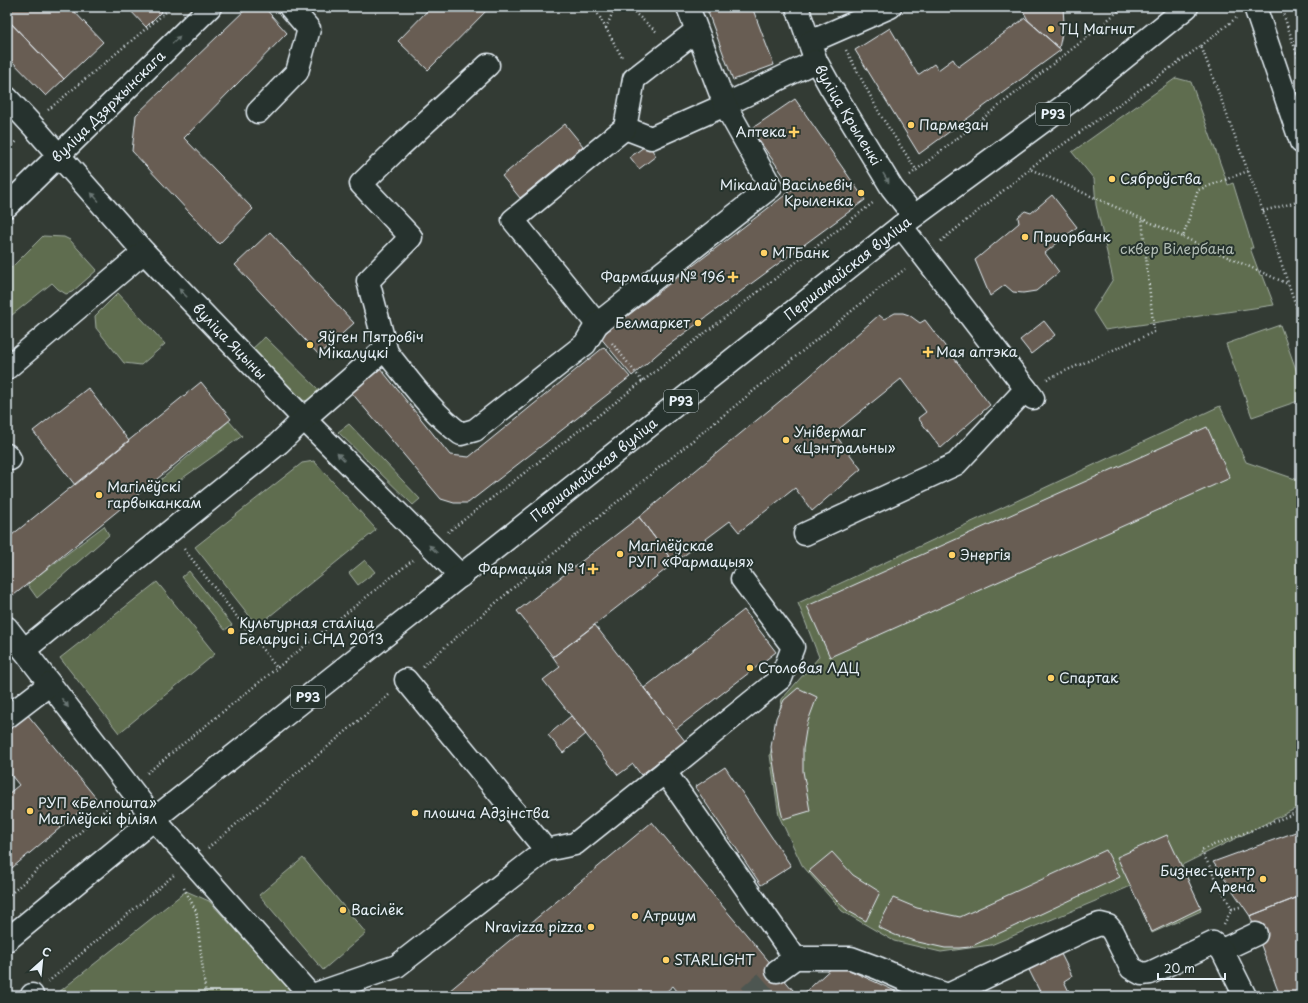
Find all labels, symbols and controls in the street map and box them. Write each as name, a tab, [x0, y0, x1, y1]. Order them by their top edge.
place label: ТЦ Магнит	[1059, 18, 1135, 39]
marker: ТЦ Магнит	[1046, 24, 1056, 34]
one-way arrow	[171, 35, 181, 45]
street label: вуліца Дзяржынскага	[46, 45, 170, 167]
street label: вуліца Крыленкі	[810, 60, 887, 170]
road number: Р93	[1036, 103, 1070, 125]
place label: Пармезан	[919, 114, 989, 135]
marker: Пармезан	[906, 120, 916, 130]
place label: Аптека	[736, 121, 786, 142]
marker: Аптека	[789, 127, 799, 137]
place label: Сяброўства	[1120, 168, 1202, 189]
one-way arrow	[882, 172, 889, 184]
place label: Мікалай Васільевіч Крыленка	[720, 174, 853, 211]
marker: Сяброўства	[1107, 174, 1117, 184]
marker: Мікалай Васільевіч Крыленка	[856, 188, 866, 198]
one-way arrow	[91, 192, 100, 202]
street label: Першамайская вуліца	[779, 211, 916, 325]
place label: Приорбанк	[1033, 226, 1111, 247]
marker: Приорбанк	[1020, 232, 1030, 242]
park label: сквер Вілербана	[1120, 238, 1234, 259]
place label: МТБанк	[772, 242, 830, 263]
marker: МТБанк	[759, 248, 769, 258]
place label: Фармация № 196	[601, 266, 725, 287]
marker: Фармация № 196	[728, 272, 738, 282]
one-way arrow	[178, 288, 188, 298]
street label: вуліца Яцыны	[188, 298, 272, 384]
place label: Белмаркет	[615, 312, 690, 333]
marker: Белмаркет	[693, 318, 703, 328]
place label: Яўген Пятровіч Мікалуцкі	[318, 326, 424, 363]
marker: Яўген Пятровіч Мікалуцкі	[305, 340, 315, 350]
place label: Мая аптэка	[936, 341, 1018, 362]
marker: Мая аптэка	[923, 347, 933, 357]
road number: Р93	[664, 390, 698, 412]
street label: Першамайская вуліца	[525, 412, 662, 527]
place label: Універмаг «Цэнтральны»	[794, 421, 896, 458]
marker: Універмаг «Цэнтральны»	[781, 435, 791, 445]
one-way arrow	[337, 452, 346, 462]
place label: Магілёўскі гарвыканкам	[107, 476, 202, 513]
marker: Магілёўскі гарвыканкам	[94, 490, 104, 500]
place label: Магілёўскае РУП «Фармацыя»	[628, 535, 754, 572]
one-way arrow	[428, 544, 438, 554]
place label: Энергія	[960, 544, 1011, 565]
marker: Магілёўскае РУП «Фармацыя»	[615, 549, 625, 559]
marker: Энергія	[947, 550, 957, 560]
place label: Фармация № 1	[478, 558, 585, 579]
marker: Фармация № 1	[588, 564, 598, 574]
place label: Культурная сталіца Беларусі і СНД 2013	[239, 612, 384, 649]
marker: Культурная сталіца Беларусі і СНД 2013	[226, 626, 236, 636]
place label: Столовая ЛДЦ	[758, 657, 860, 678]
marker: Столовая ЛДЦ	[745, 663, 755, 673]
place label: Спартак	[1059, 667, 1119, 688]
marker: Спартак	[1046, 673, 1056, 683]
road number: Р93	[291, 686, 325, 708]
one-way arrow	[60, 698, 69, 709]
place label: РУП «Белпошта» Магілёўскі філіял	[38, 792, 157, 829]
place label: плошча Адзінства	[423, 802, 550, 823]
marker: РУП «Белпошта» Магілёўскі філіял	[25, 806, 35, 816]
marker: плошча Адзінства	[410, 808, 420, 818]
place label: Бизнес-центр Арена	[1160, 860, 1255, 897]
marker: Бизнес-центр Арена	[1258, 874, 1268, 884]
place label: Васілёк	[351, 899, 404, 920]
marker: Васілёк	[338, 905, 348, 915]
place label: Атриум	[643, 905, 696, 926]
marker: Атриум	[630, 911, 640, 921]
place label: Nravizza pizza	[484, 916, 583, 937]
marker: Nravizza pizza	[586, 922, 596, 932]
north arrow	[22, 941, 62, 981]
text: С	[39, 942, 54, 961]
place label: STARLIGHT	[674, 949, 755, 970]
marker: STARLIGHT	[661, 955, 671, 965]
scale bar	[1158, 955, 1225, 981]
text: 20 m	[1164, 959, 1195, 977]

